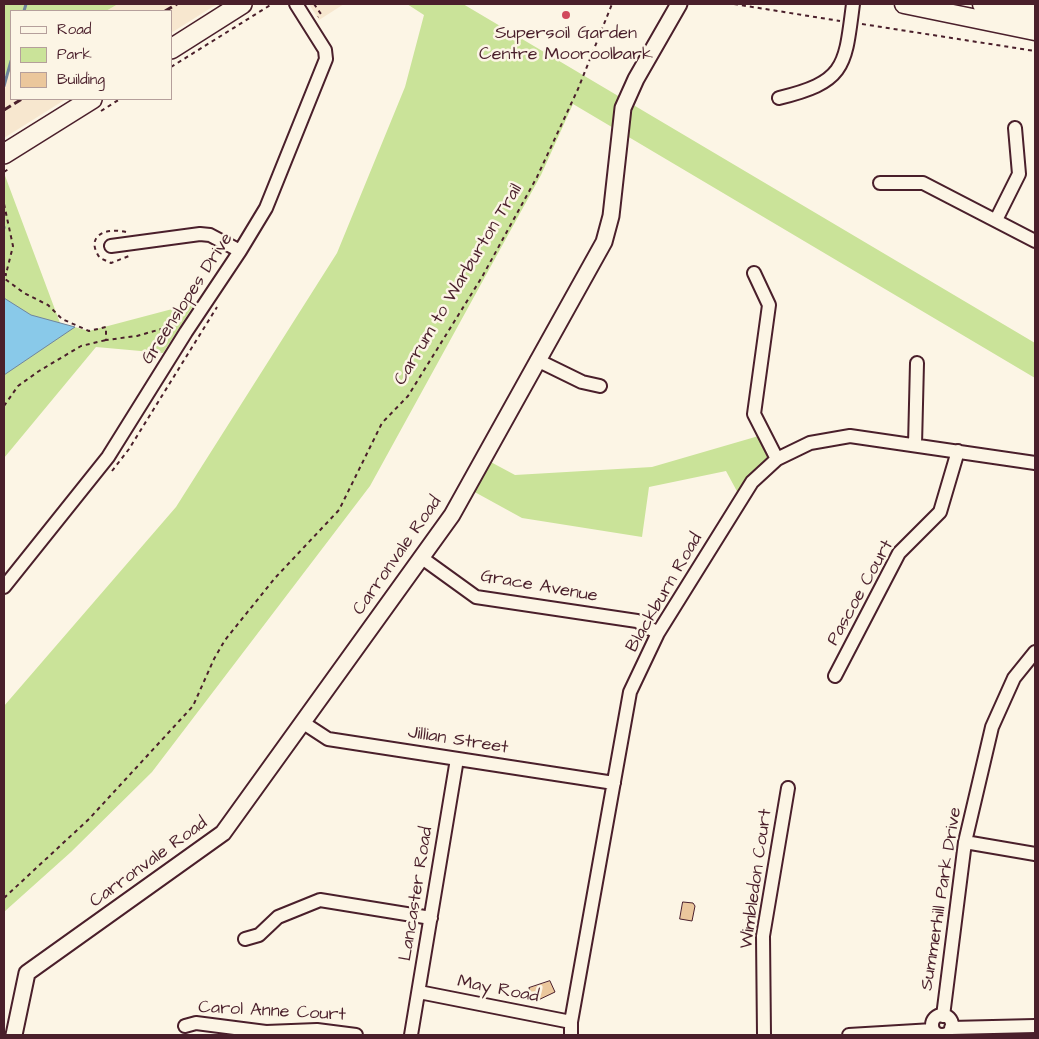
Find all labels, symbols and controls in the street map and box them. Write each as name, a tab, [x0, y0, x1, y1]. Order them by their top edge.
marker: Supersoil Garden Centre Mooroolbark	[560, 9, 572, 21]
legend	[10, 10, 172, 100]
text: Road	[57, 19, 91, 40]
place label: Supersoil Garden Centre Mooroolbark	[479, 23, 653, 66]
text: Park	[57, 44, 92, 65]
text: Building	[57, 69, 105, 90]
street label: Carrum to Warburton Trail	[390, 180, 528, 390]
street label: Greenslopes Drive	[137, 229, 239, 369]
street label: Carronvale Road	[349, 492, 447, 620]
street label: Blackburn Road	[622, 530, 708, 656]
street label: Pascoe Court	[823, 536, 899, 650]
street label: Grace Avenue	[479, 566, 599, 608]
street label: Jillian Street	[406, 722, 510, 760]
street label: Summerhill Park Drive	[917, 806, 967, 992]
street label: Wimbledon Court	[736, 808, 778, 950]
street label: Carronvale Road	[86, 813, 212, 913]
street label: Lancaster Road	[396, 825, 438, 963]
street label: May Road	[455, 972, 541, 1008]
street label: Carol Anne Court	[198, 997, 346, 1027]

